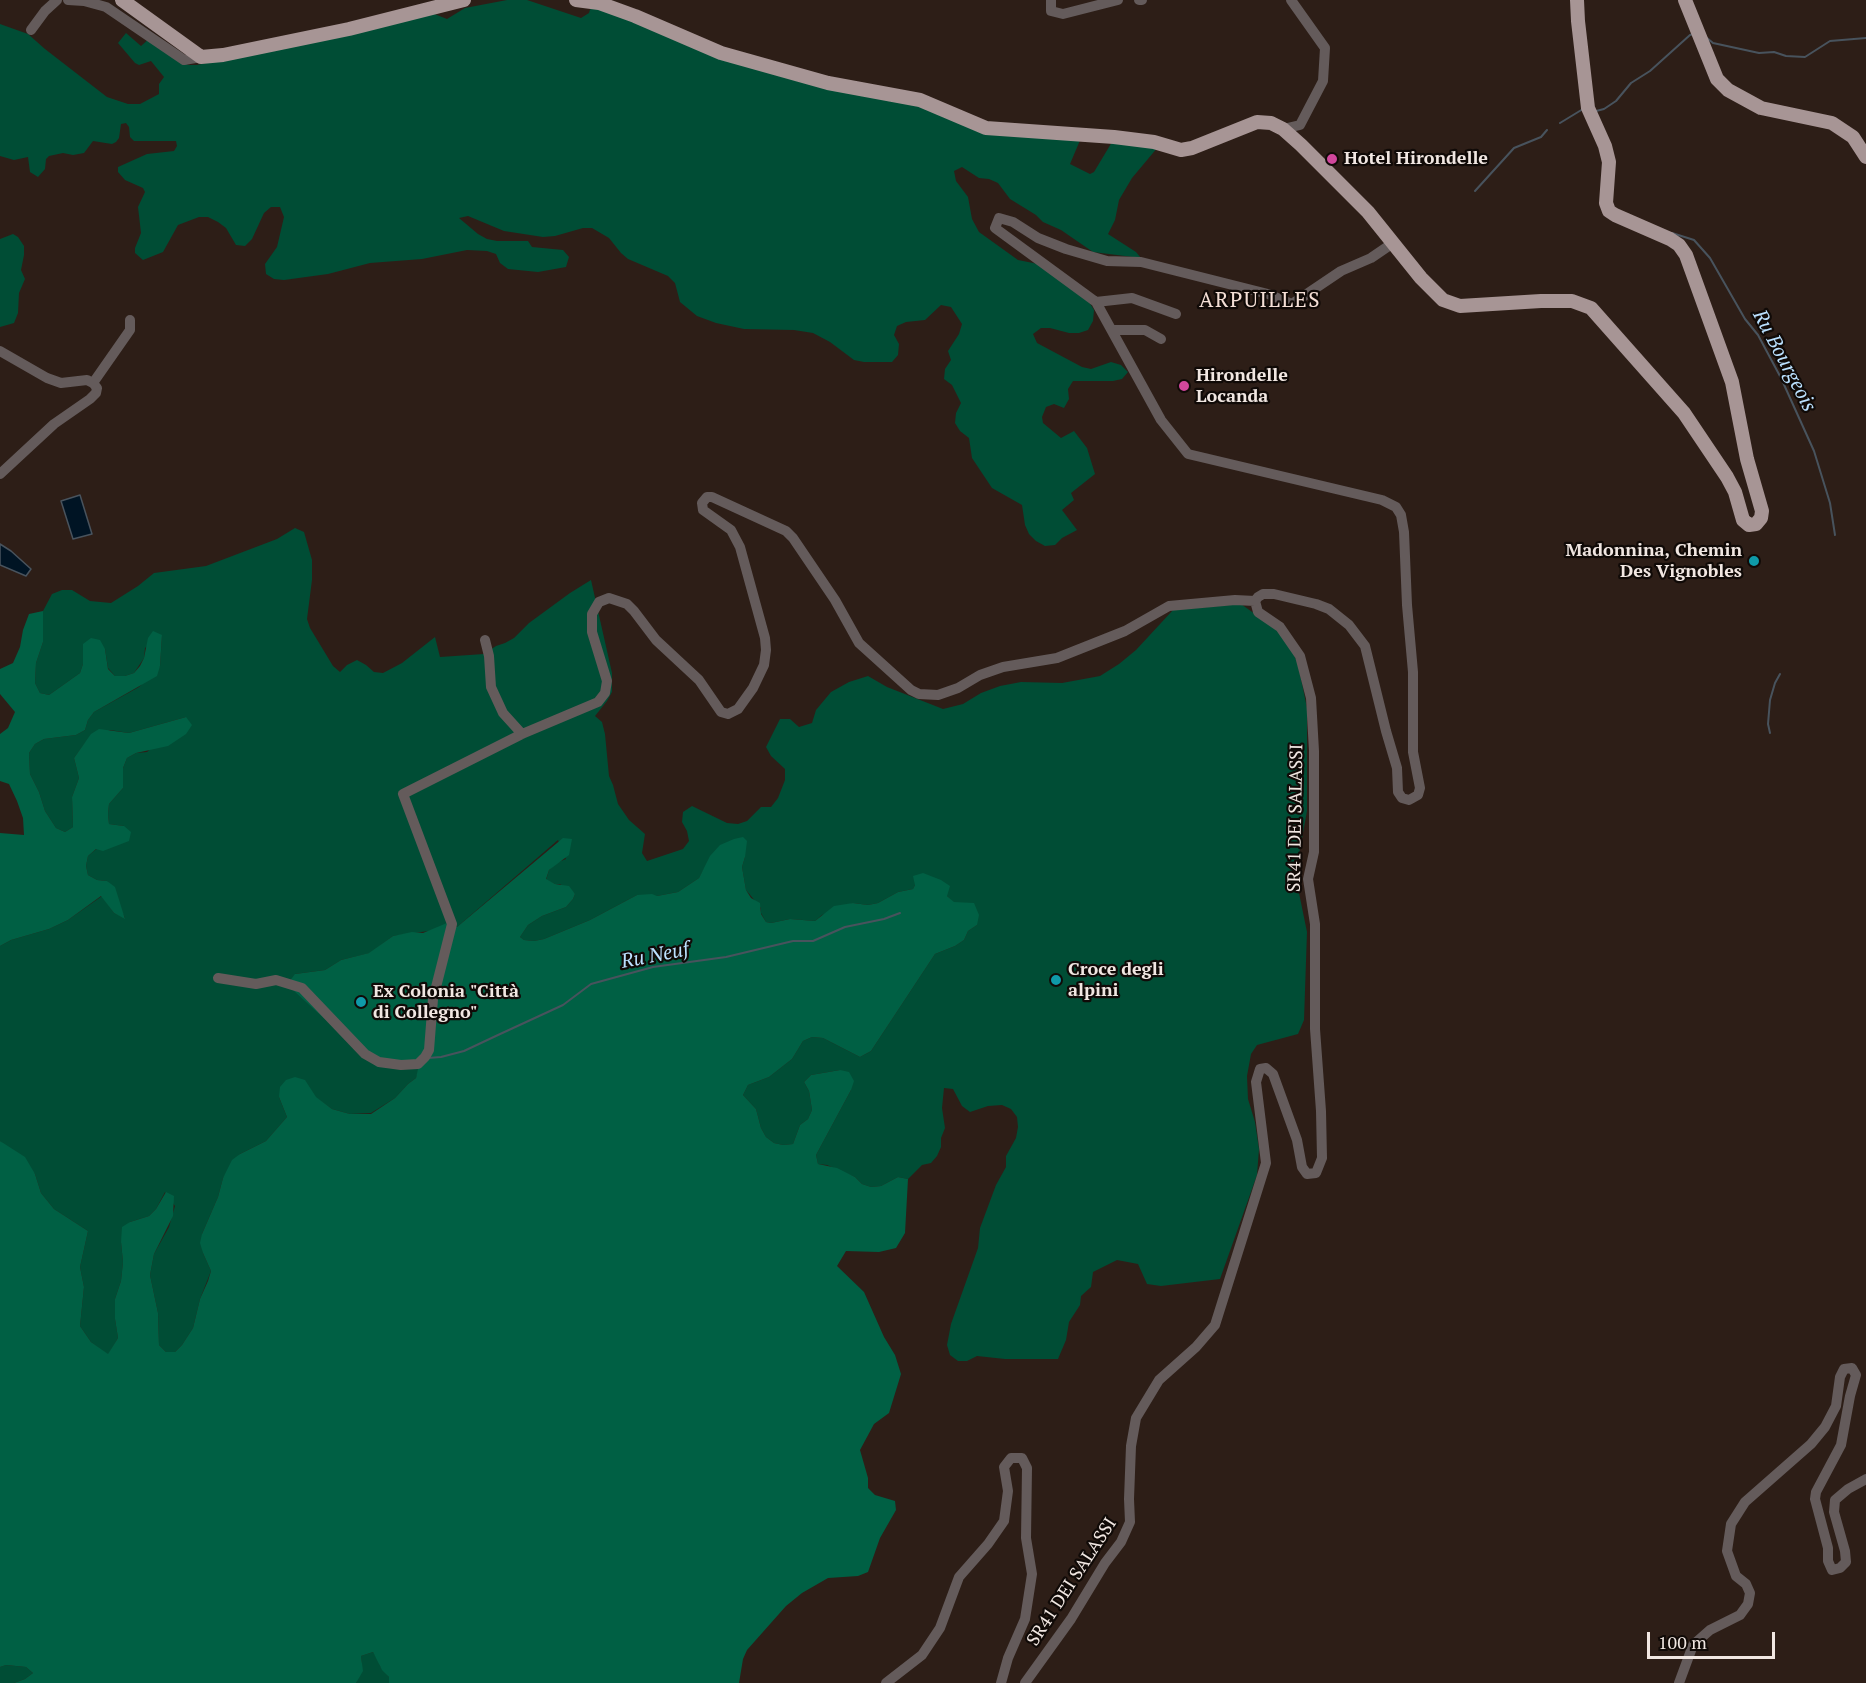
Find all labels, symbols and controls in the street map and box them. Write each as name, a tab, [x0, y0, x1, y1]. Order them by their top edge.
place label: Hotel Hirondelle	[1344, 148, 1488, 170]
marker: Hotel Hirondelle	[1325, 152, 1339, 166]
district label: ARPUILLES	[1199, 288, 1321, 314]
water label: Ru Bourgeois	[1747, 306, 1821, 416]
place label: Hirondelle Locanda	[1196, 365, 1288, 407]
marker: Hirondelle Locanda	[1177, 379, 1191, 393]
place label: Madonnina, Chemin Des Vignobles	[1565, 540, 1742, 582]
marker: Madonnina, Chemin Des Vignobles	[1747, 554, 1761, 568]
street label: SR41 DEI SALASSI	[1284, 744, 1308, 892]
water label: Ru Neuf	[619, 938, 691, 974]
place label: Croce degli alpini	[1068, 959, 1164, 1002]
marker: Croce degli alpini	[1049, 973, 1063, 987]
place label: Ex Colonia "Città di Collegno"	[373, 981, 519, 1024]
marker: Ex Colonia "Città di Collegno"	[354, 995, 368, 1009]
street label: SR41 DEI SALASSI	[1023, 1514, 1121, 1650]
scale bar	[1650, 1620, 1778, 1658]
text: 100 m	[1658, 1630, 1707, 1654]

